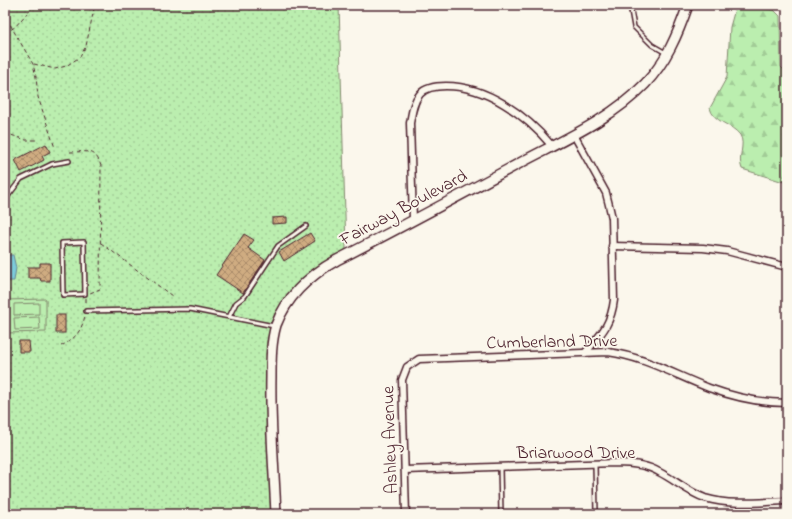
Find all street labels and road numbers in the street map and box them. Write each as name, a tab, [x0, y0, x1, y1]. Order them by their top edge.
street label: Fairway Boulevard	[335, 164, 472, 254]
street label: Cumberland Drive	[486, 329, 619, 357]
street label: Ashley Avenue	[376, 384, 406, 494]
street label: Briarwood Drive	[516, 441, 636, 467]

